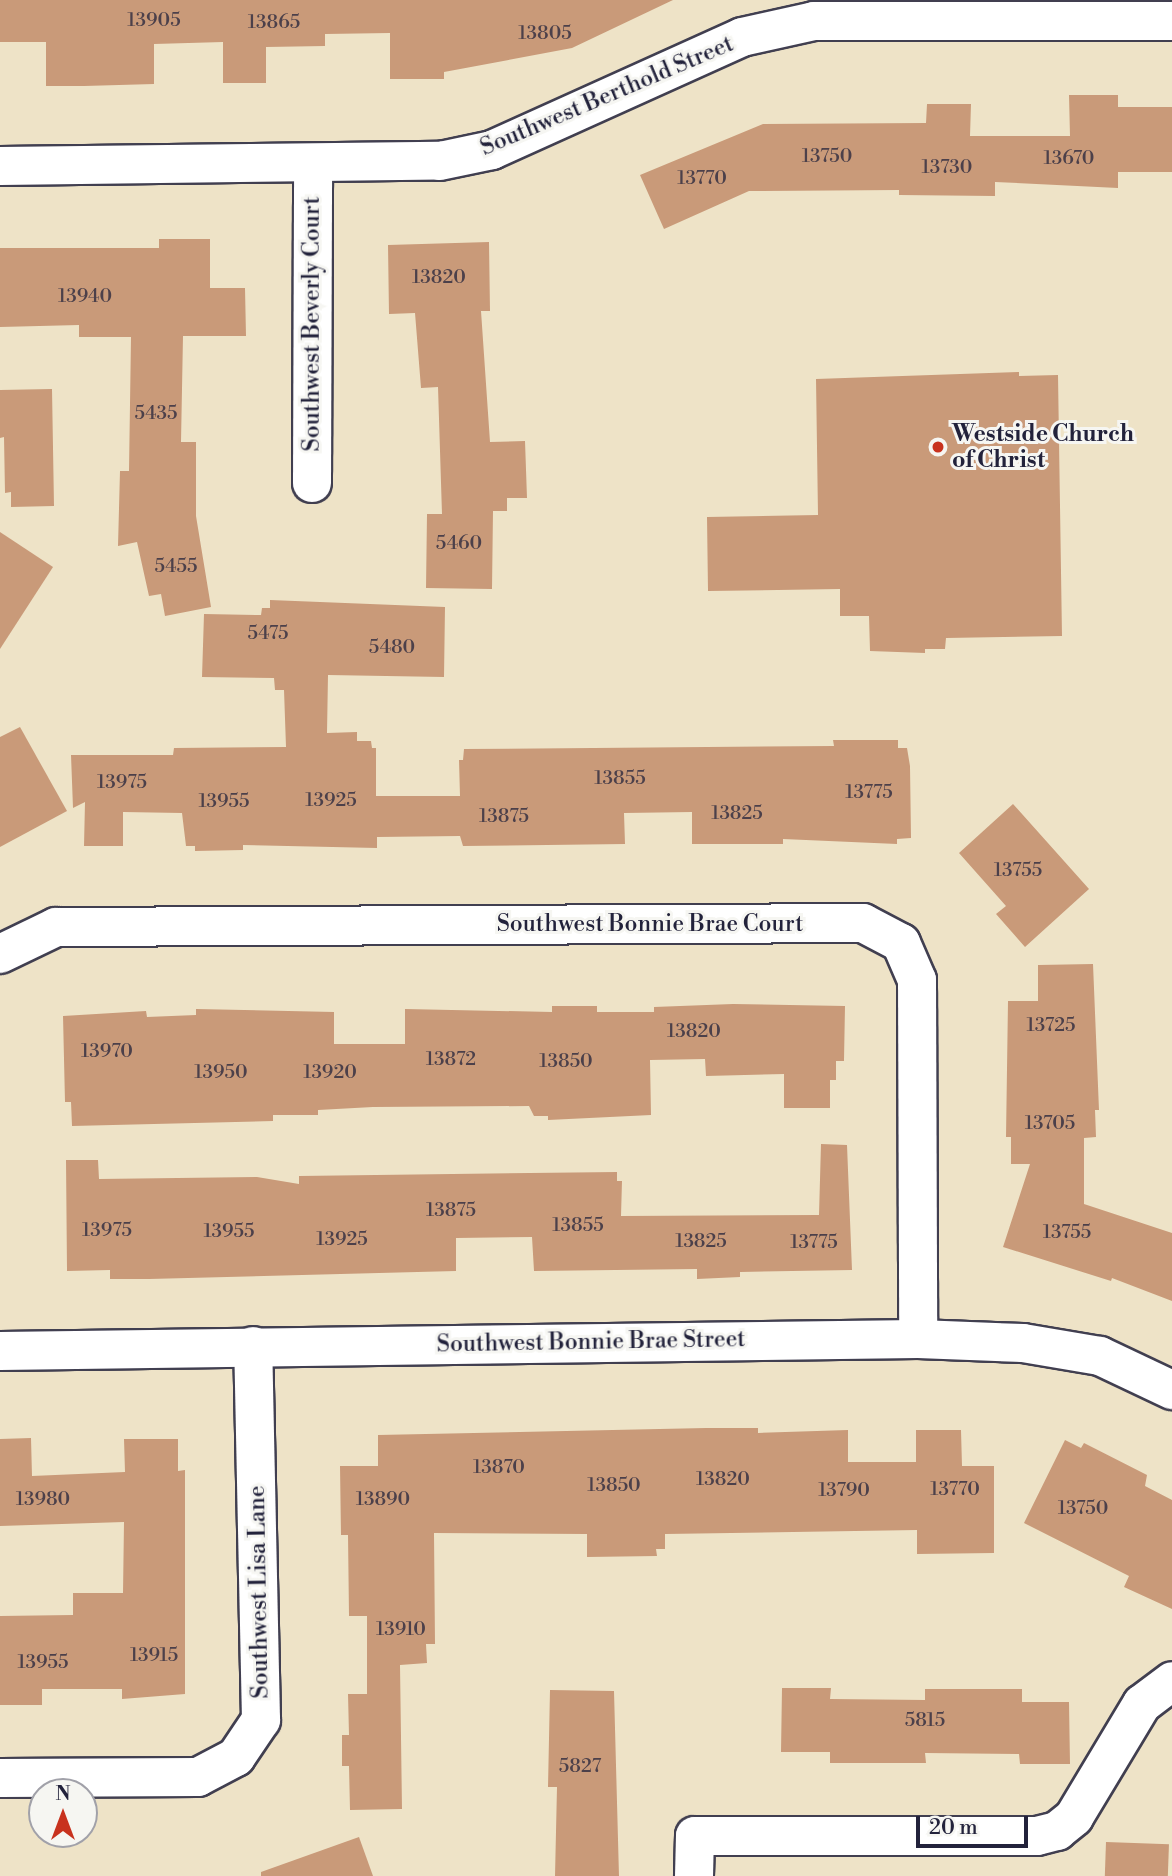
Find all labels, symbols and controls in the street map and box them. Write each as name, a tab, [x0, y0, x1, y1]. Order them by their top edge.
house number: 13905	[127, 10, 181, 32]
house number: 13865	[248, 12, 300, 34]
house number: 13805	[518, 23, 572, 45]
street label: Southwest Berthold Street	[476, 30, 738, 162]
house number: 13750	[802, 146, 852, 168]
house number: 13670	[1044, 148, 1094, 170]
house number: 13730	[922, 157, 972, 179]
house number: 13770	[677, 168, 727, 190]
street label: Southwest Beverly Court	[298, 196, 326, 452]
house number: 13820	[412, 267, 466, 289]
house number: 13940	[58, 286, 112, 308]
house number: 5435	[134, 403, 178, 425]
place label: Westside Church of Christ	[952, 420, 1134, 474]
marker: Westside Church of Christ	[930, 439, 946, 455]
house number: 5460	[436, 533, 482, 555]
house number: 5455	[154, 556, 198, 578]
house number: 5475	[247, 623, 289, 645]
house number: 5480	[369, 637, 415, 659]
house number: 13855	[594, 768, 646, 790]
house number: 13975	[97, 772, 147, 794]
house number: 13775	[845, 782, 893, 804]
house number: 13925	[305, 790, 357, 812]
house number: 13955	[198, 791, 250, 813]
house number: 13825	[711, 803, 763, 825]
house number: 13875	[479, 806, 529, 828]
house number: 13755	[994, 860, 1042, 882]
street label: Southwest Bonnie Brae Court	[497, 910, 803, 938]
house number: 13725	[1027, 1015, 1075, 1037]
house number: 13820	[667, 1021, 721, 1043]
house number: 13970	[81, 1041, 133, 1063]
house number: 13872	[426, 1049, 476, 1071]
house number: 13850	[539, 1051, 593, 1073]
house number: 13950	[194, 1062, 248, 1084]
house number: 13920	[303, 1062, 357, 1084]
house number: 13705	[1025, 1113, 1075, 1135]
house number: 13875	[426, 1200, 476, 1222]
house number: 13855	[552, 1215, 604, 1237]
house number: 13975	[82, 1220, 132, 1242]
house number: 13955	[203, 1221, 255, 1243]
house number: 13755	[1043, 1222, 1091, 1244]
house number: 13925	[316, 1229, 368, 1251]
house number: 13825	[675, 1231, 727, 1253]
house number: 13775	[790, 1232, 838, 1254]
street label: Southwest Bonnie Brae Street	[436, 1326, 746, 1358]
house number: 13870	[473, 1457, 525, 1479]
house number: 13820	[696, 1469, 750, 1491]
house number: 13850	[587, 1475, 641, 1497]
house number: 13770	[930, 1479, 980, 1501]
house number: 13790	[818, 1480, 870, 1502]
street label: Southwest Lisa Lane	[243, 1485, 275, 1699]
house number: 13980	[16, 1489, 70, 1511]
house number: 13890	[356, 1489, 410, 1511]
house number: 13750	[1058, 1498, 1108, 1520]
house number: 13910	[376, 1619, 426, 1641]
house number: 13915	[130, 1645, 178, 1667]
house number: 13955	[17, 1652, 69, 1674]
house number: 5815	[905, 1710, 945, 1732]
house number: 5827	[559, 1756, 601, 1778]
north arrow	[28, 1778, 98, 1848]
text: N	[55, 1782, 71, 1806]
scale bar	[920, 1802, 1032, 1846]
text: 20 m	[929, 1815, 978, 1841]

